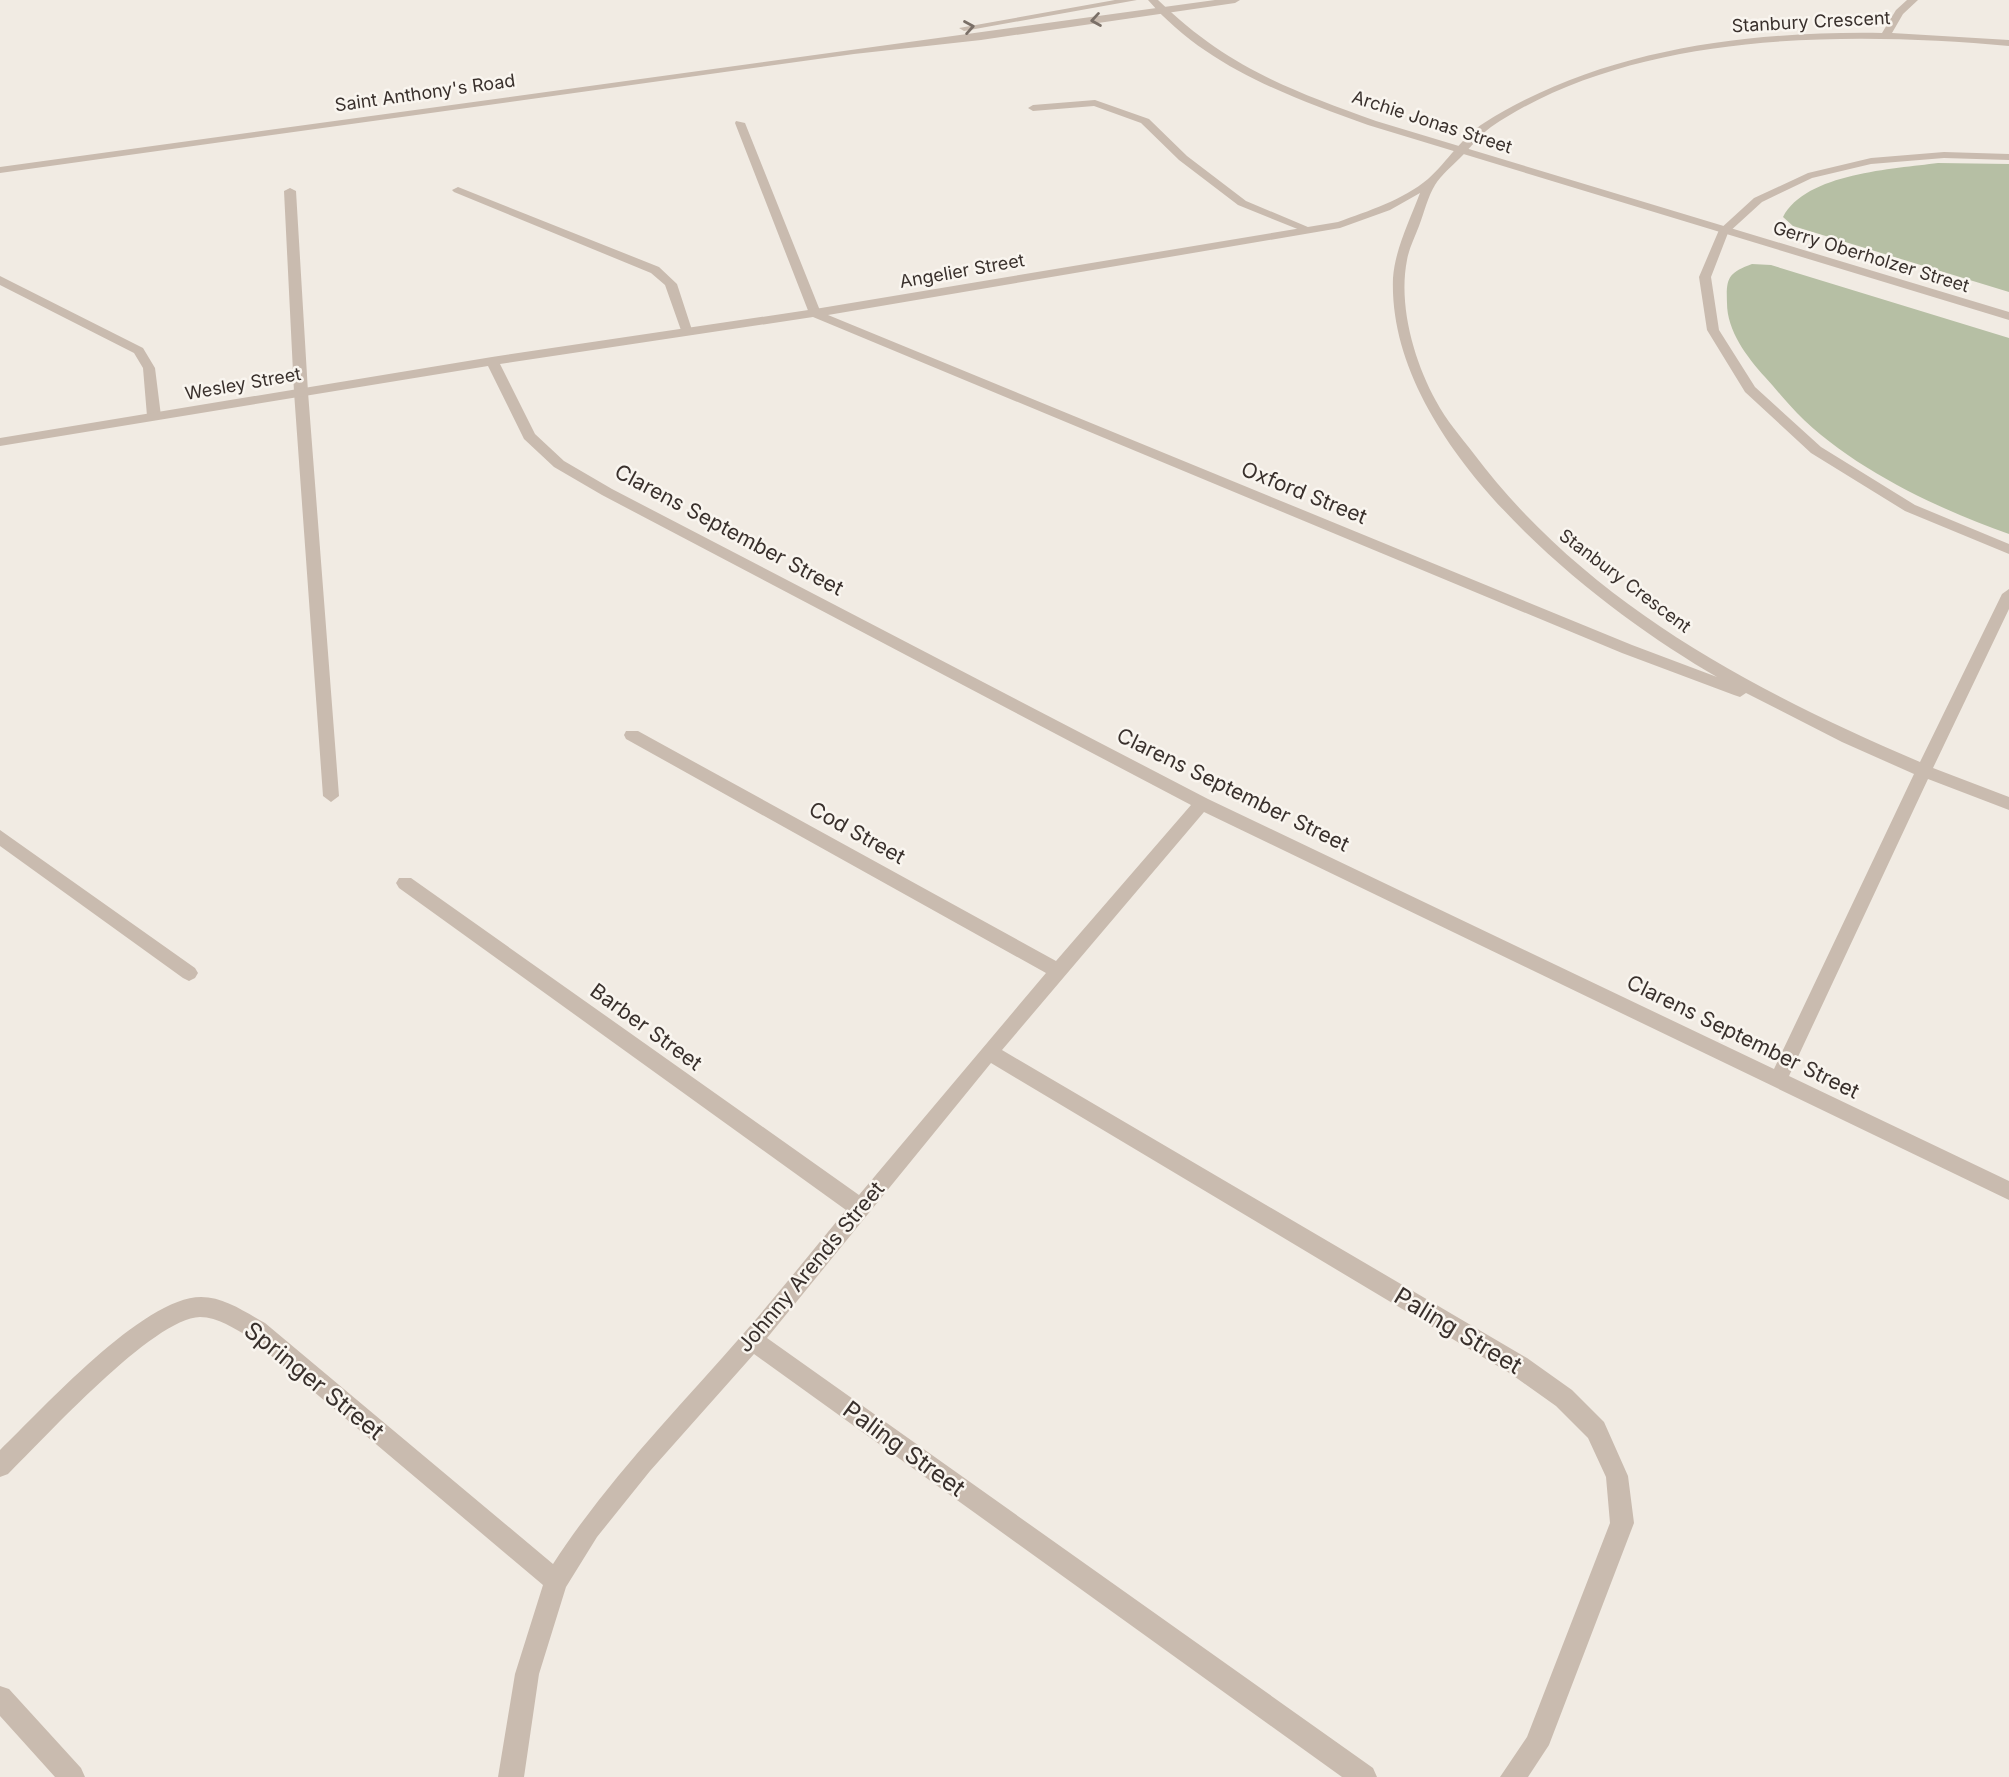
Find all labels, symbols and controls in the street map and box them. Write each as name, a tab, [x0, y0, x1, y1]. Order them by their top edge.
street label: Stanbury Crescent	[1731, 7, 1891, 36]
one-way arrow	[1090, 12, 1101, 27]
one-way arrow	[963, 20, 975, 35]
street label: Saint Anthony's Road	[333, 69, 516, 116]
street label: Archie Jonas Street	[1350, 86, 1515, 157]
street label: Gerry Oberholzer Street	[1770, 217, 1972, 296]
street label: Angelier Street	[898, 249, 1026, 292]
street label: Wesley Street	[183, 363, 303, 404]
street label: Oxford Street	[1238, 456, 1371, 529]
street label: Clarens September Street	[611, 459, 848, 601]
street label: Stanbury Crescent	[1555, 524, 1695, 637]
street label: Clarens September Street	[1113, 722, 1354, 857]
street label: Cod Street	[805, 796, 910, 869]
street label: Clarens September Street	[1623, 969, 1864, 1104]
street label: Barber Street	[586, 978, 707, 1076]
street label: Johnny Arends Street	[732, 1176, 889, 1357]
street label: Paling Street	[1389, 1281, 1527, 1380]
street label: Springer Street	[238, 1315, 390, 1446]
street label: Paling Street	[838, 1395, 971, 1503]

